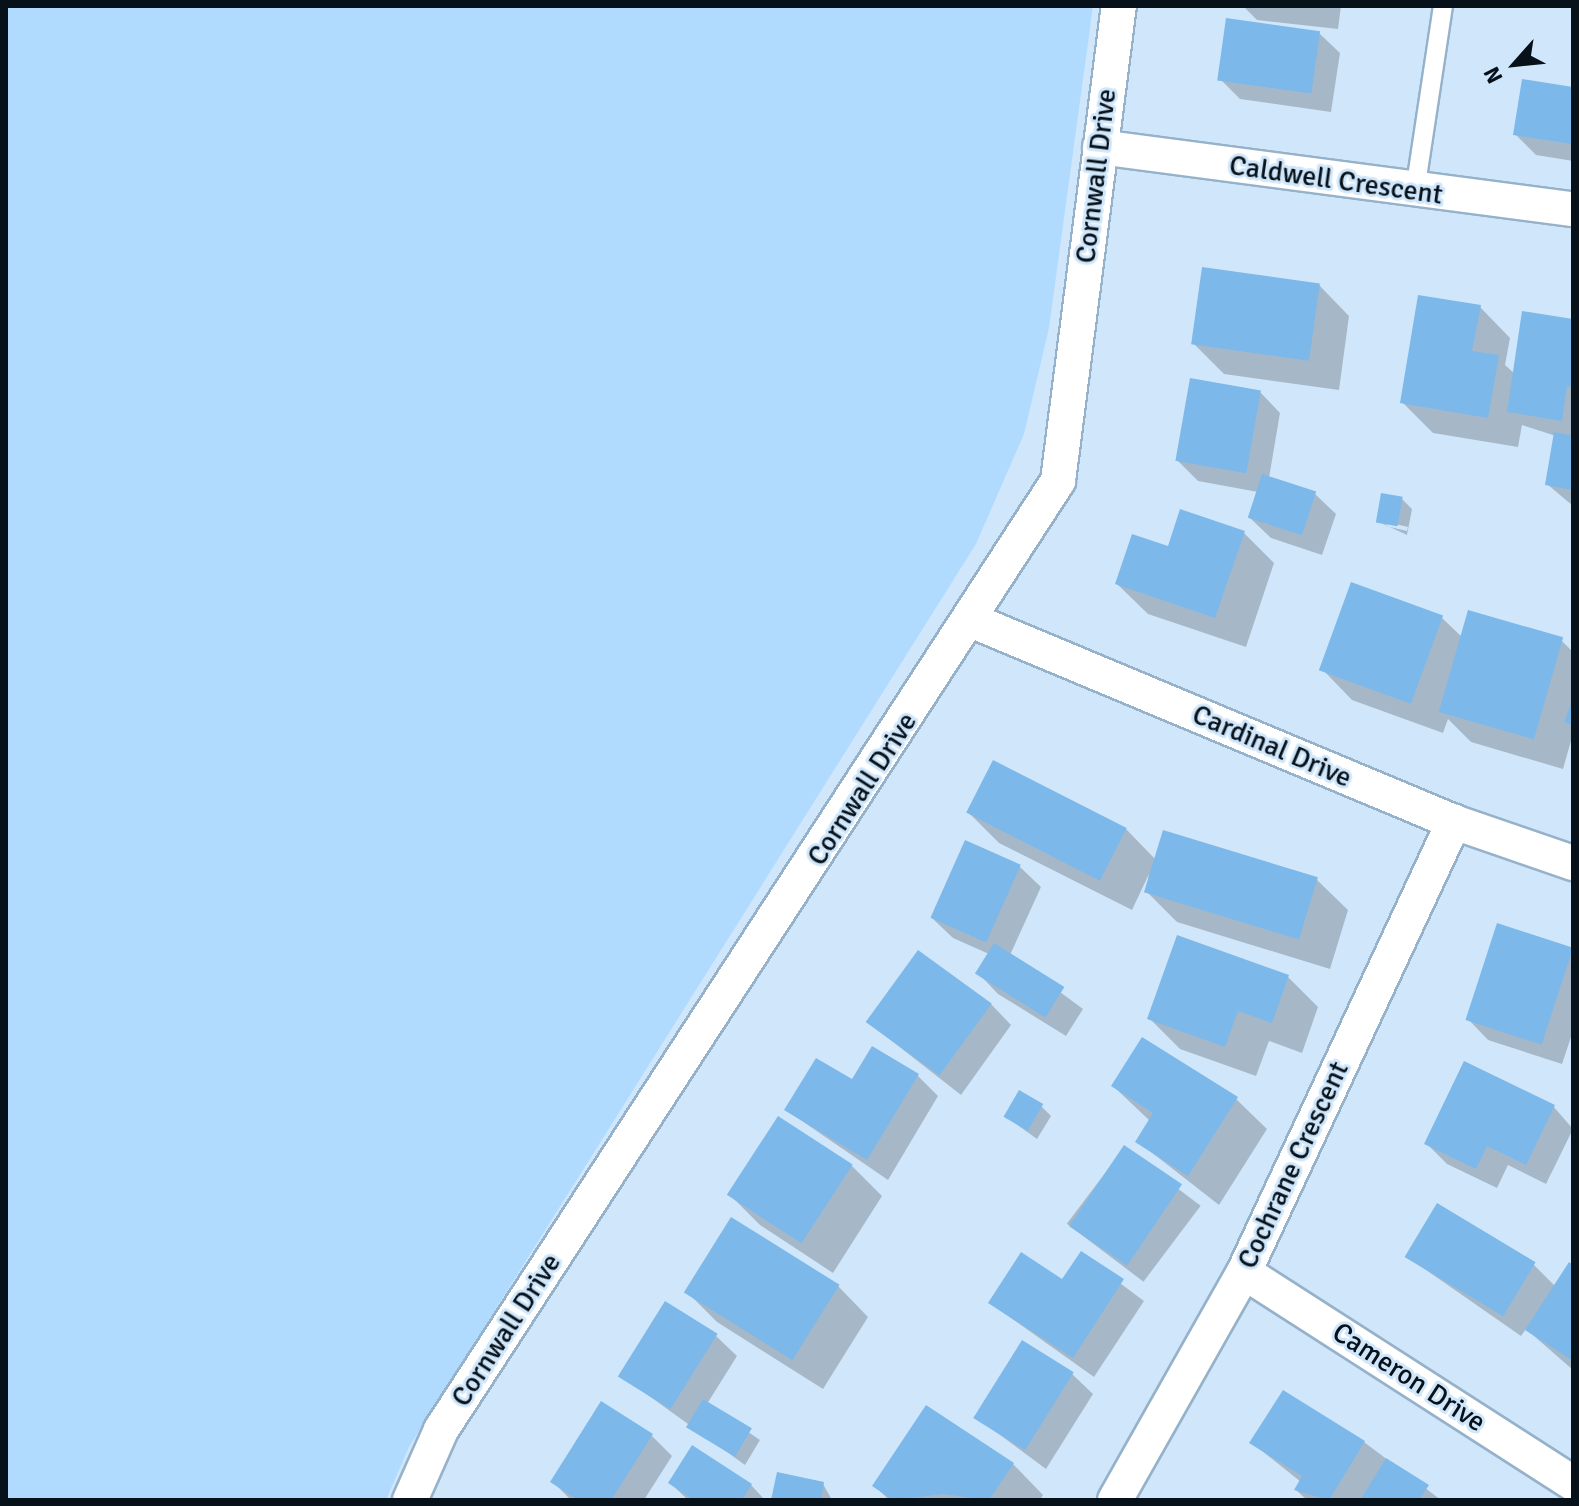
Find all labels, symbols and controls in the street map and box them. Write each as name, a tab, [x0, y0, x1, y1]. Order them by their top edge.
north arrow	[1475, 24, 1555, 104]
text: N	[1478, 62, 1509, 88]
street label: Cornwall Drive	[1069, 87, 1123, 265]
street label: Caldwell Crescent	[1227, 148, 1445, 212]
street label: Cardinal Drive	[1187, 697, 1357, 795]
street label: Cornwall Drive	[800, 706, 924, 872]
street label: Cochrane Crescent	[1230, 1056, 1356, 1274]
street label: Cornwall Drive	[444, 1247, 568, 1413]
street label: Cameron Drive	[1326, 1315, 1492, 1439]

